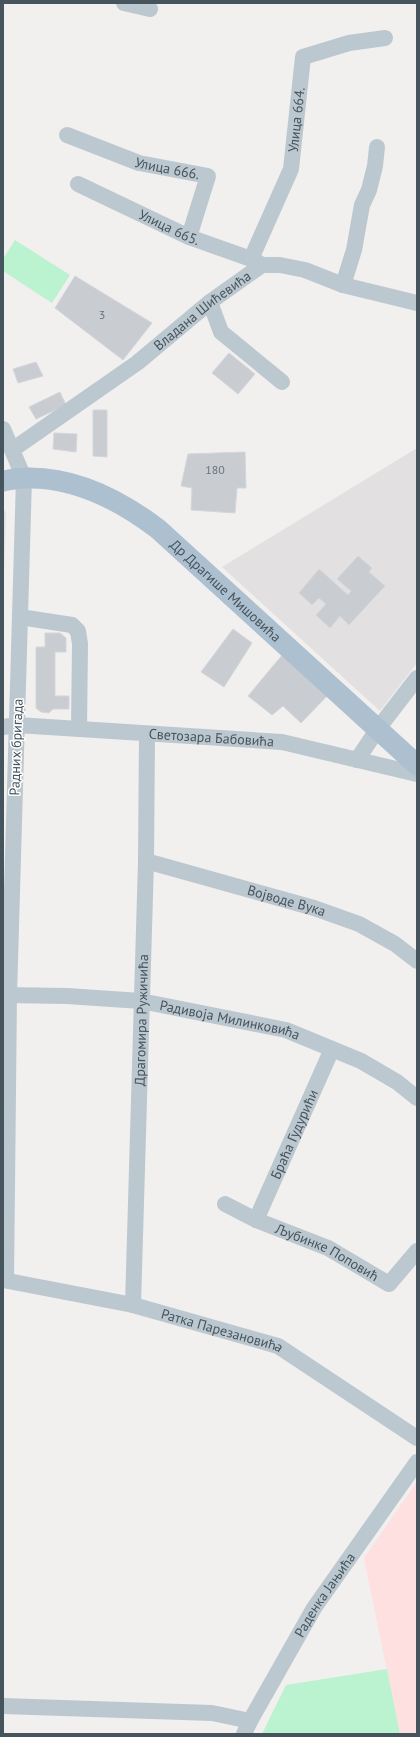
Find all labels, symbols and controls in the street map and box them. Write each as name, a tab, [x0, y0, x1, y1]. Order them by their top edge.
street label: Улица 664.	[284, 86, 309, 153]
street label: Улица 666.	[132, 153, 201, 183]
street label: Улица 665.	[136, 205, 202, 249]
street label: Владана Шићевића	[150, 267, 254, 354]
house number: 3	[99, 307, 105, 322]
house number: 180	[205, 462, 225, 477]
street label: Др Драгише Мишовића	[166, 535, 285, 646]
street label: Радних бригада	[5, 698, 27, 796]
street label: Светозара Бабовића	[148, 724, 275, 750]
street label: Војводе Вука	[245, 881, 328, 920]
street label: Драгомира Ружичића	[130, 954, 152, 1086]
street label: Радивоја Милинковића	[158, 996, 303, 1044]
street label: Браћа Гудурићи	[266, 1086, 322, 1182]
street label: Љубинке Поповић	[272, 1219, 382, 1285]
street label: Ратка Парезановића	[159, 1304, 287, 1356]
street label: Раденка Јањића	[290, 1549, 359, 1640]

